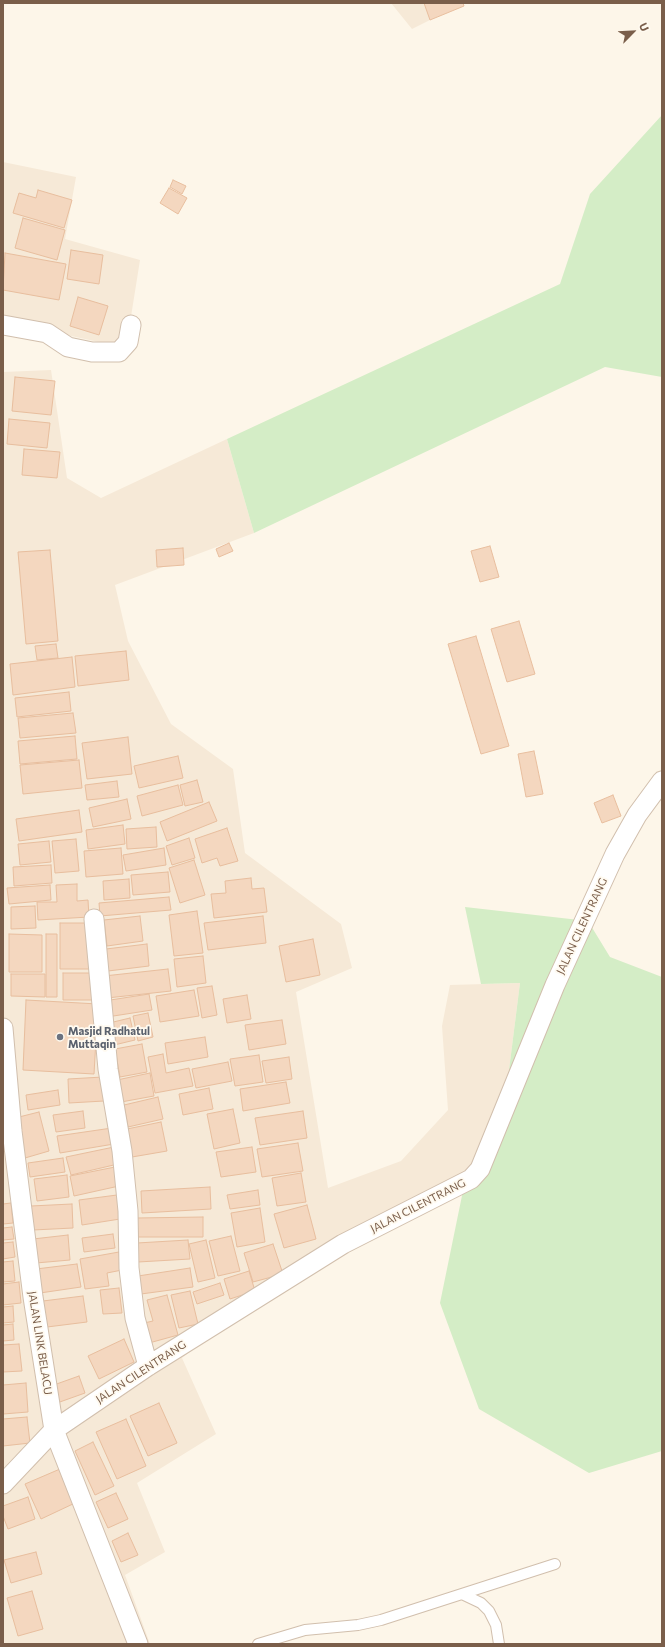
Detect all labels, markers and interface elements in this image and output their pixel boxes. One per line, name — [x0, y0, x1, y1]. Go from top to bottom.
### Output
north arrow — [613, 12, 653, 52]
text: U — [637, 21, 652, 33]
street label: JALAN CILENTRANG — [554, 876, 610, 976]
place label: Masjid Radhatul Muttaqin — [68, 1024, 150, 1050]
marker: Masjid Radhatul Muttaqin — [55, 1032, 65, 1042]
street label: JALAN CILENTRANG — [368, 1176, 468, 1236]
street label: JALAN LINK BELACU — [25, 1290, 55, 1396]
street label: JALAN CILENTRANG — [93, 1338, 189, 1406]

